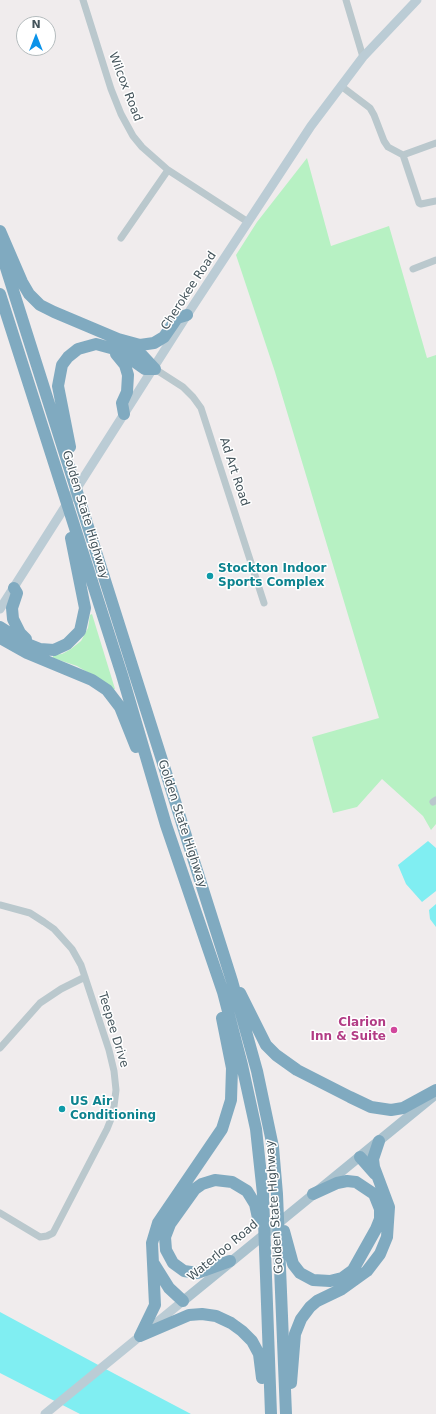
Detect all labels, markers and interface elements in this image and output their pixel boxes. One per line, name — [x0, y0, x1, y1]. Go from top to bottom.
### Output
north arrow — [16, 16, 56, 56]
text: N — [31, 18, 41, 31]
street label: Wilcox Road — [105, 50, 145, 124]
street label: Cherokee Road — [158, 249, 220, 333]
street label: Ad Art Road — [216, 436, 252, 508]
street label: Golden State Highway — [59, 449, 111, 581]
place label: Stockton Indoor Sports Complex — [218, 562, 326, 590]
marker: Stockton Indoor Sports Complex — [205, 571, 215, 581]
street label: Golden State Highway — [154, 758, 210, 890]
street label: Teepee Drive — [95, 990, 131, 1070]
place label: Clarion Inn & Suite — [310, 1016, 386, 1044]
marker: Clarion Inn & Suite — [389, 1025, 399, 1035]
place label: US Air Conditioning — [70, 1095, 156, 1123]
marker: US Air Conditioning — [57, 1104, 67, 1114]
street label: Golden State Highway — [263, 1140, 287, 1274]
street label: Waterloo Road — [185, 1217, 261, 1285]

